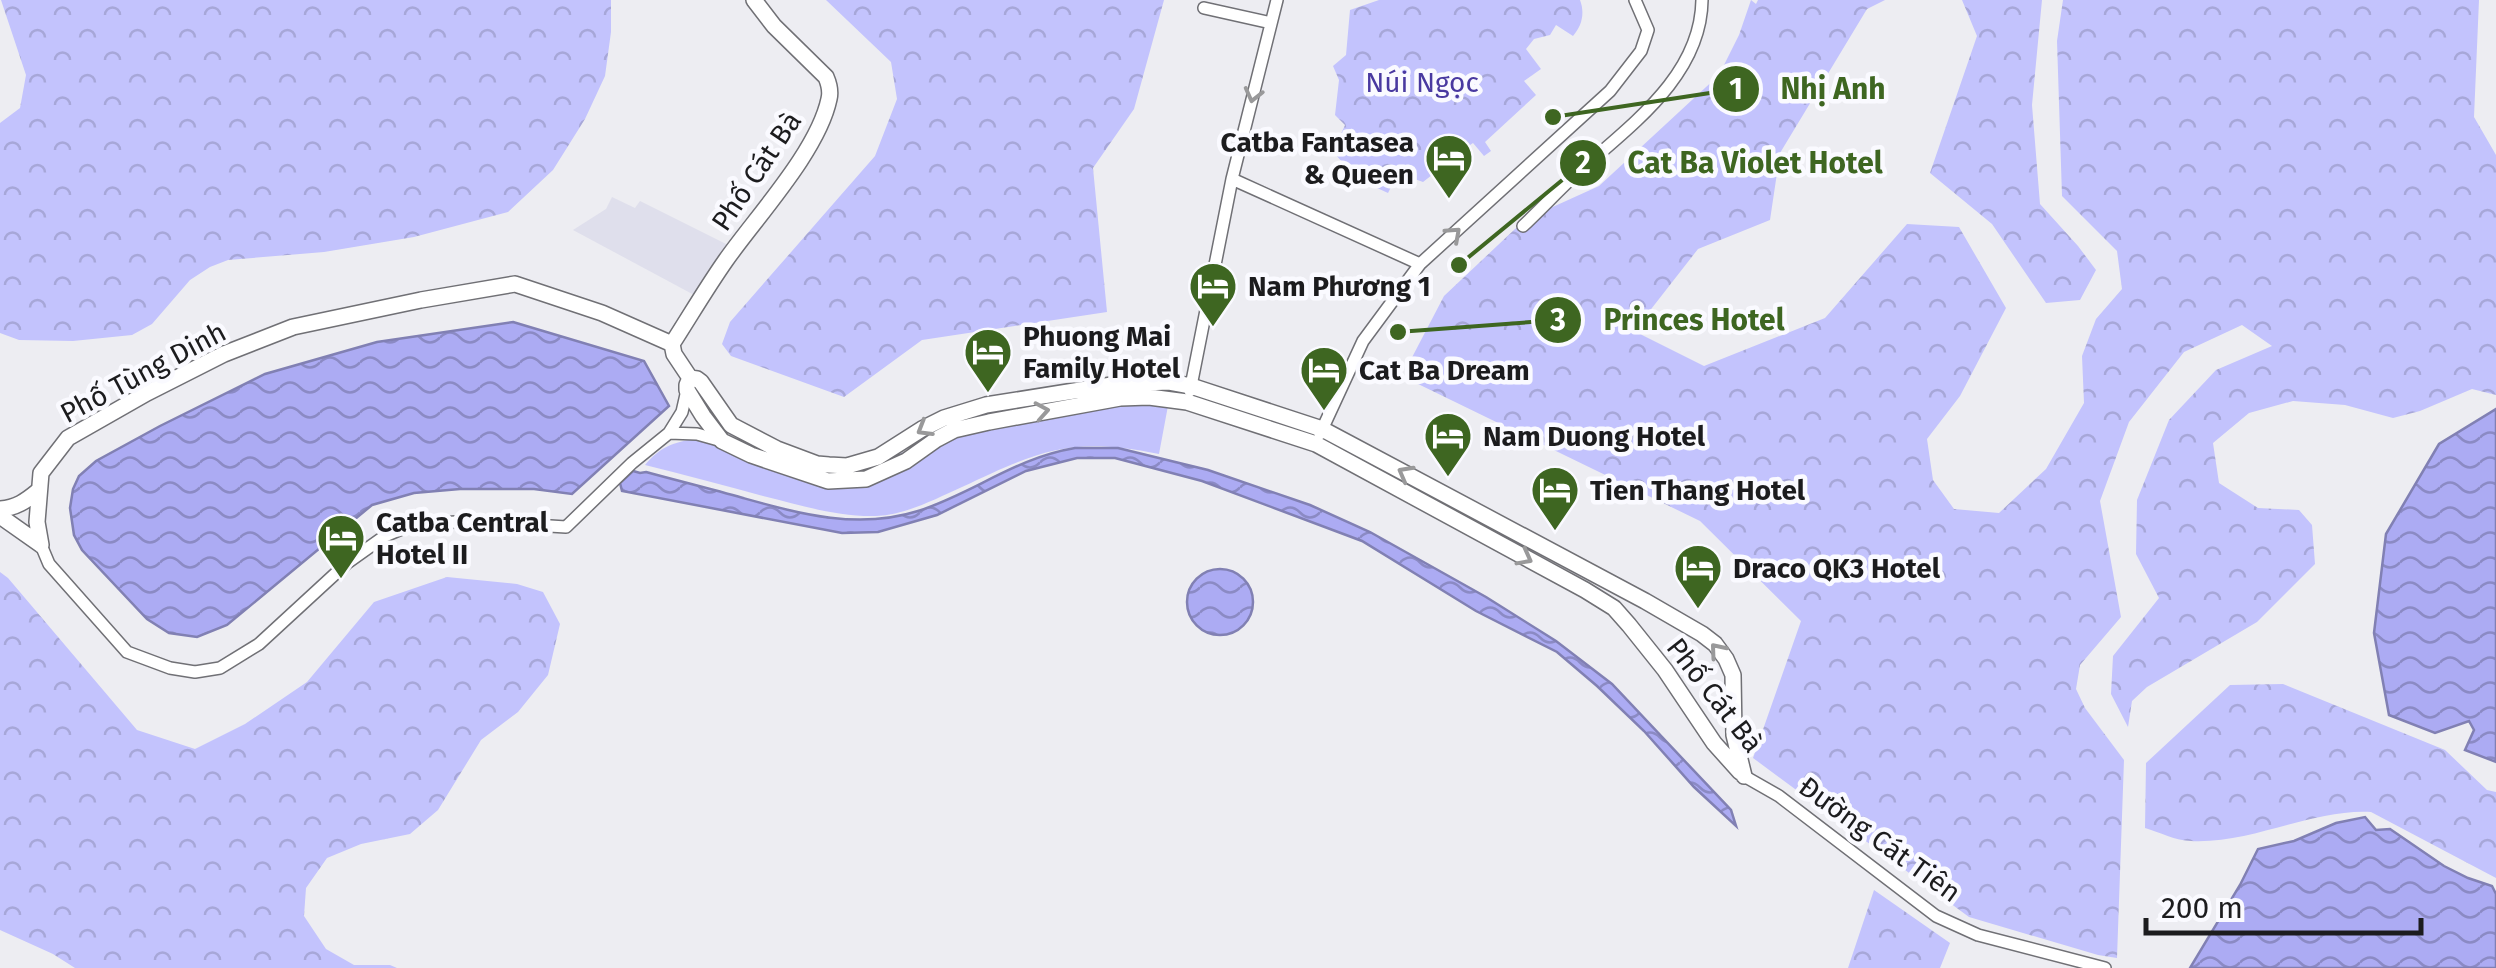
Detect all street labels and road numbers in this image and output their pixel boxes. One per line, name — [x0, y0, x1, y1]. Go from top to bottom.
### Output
street label: Phố Cát Bà — [705, 106, 808, 237]
street label: Phố Tùng Dinh — [55, 315, 232, 430]
street label: Phố Cát Bà — [1660, 631, 1770, 759]
street label: Đường Cát Tiên — [1792, 770, 1967, 909]

